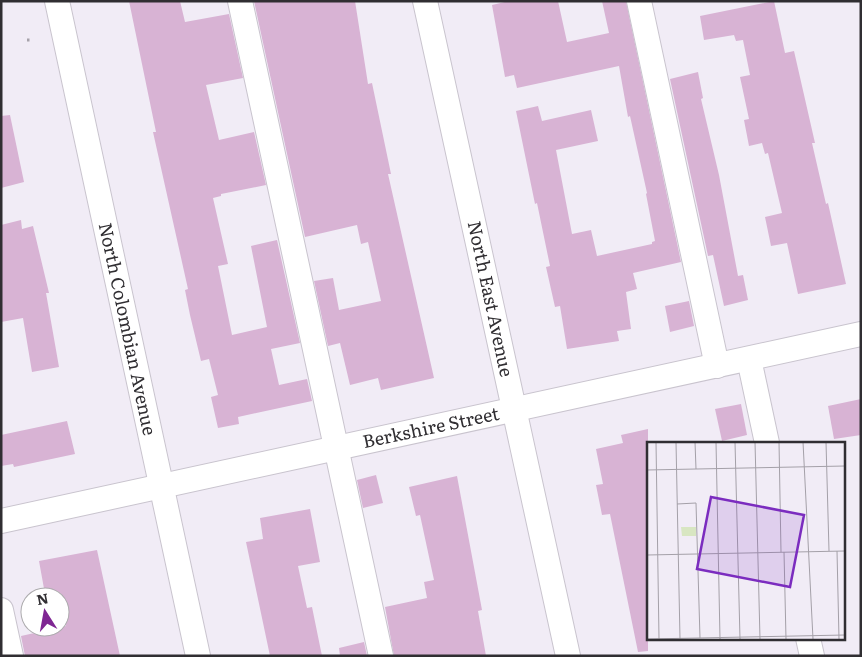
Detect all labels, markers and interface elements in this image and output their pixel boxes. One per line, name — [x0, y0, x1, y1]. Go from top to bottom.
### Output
street label: North East Avenue — [462, 218, 521, 379]
street label: North Colombian Avenue — [93, 220, 164, 438]
street label: Berkshire Street — [360, 399, 502, 454]
inset map — [647, 442, 844, 640]
north arrow — [20, 587, 70, 637]
text: N — [35, 587, 50, 609]

